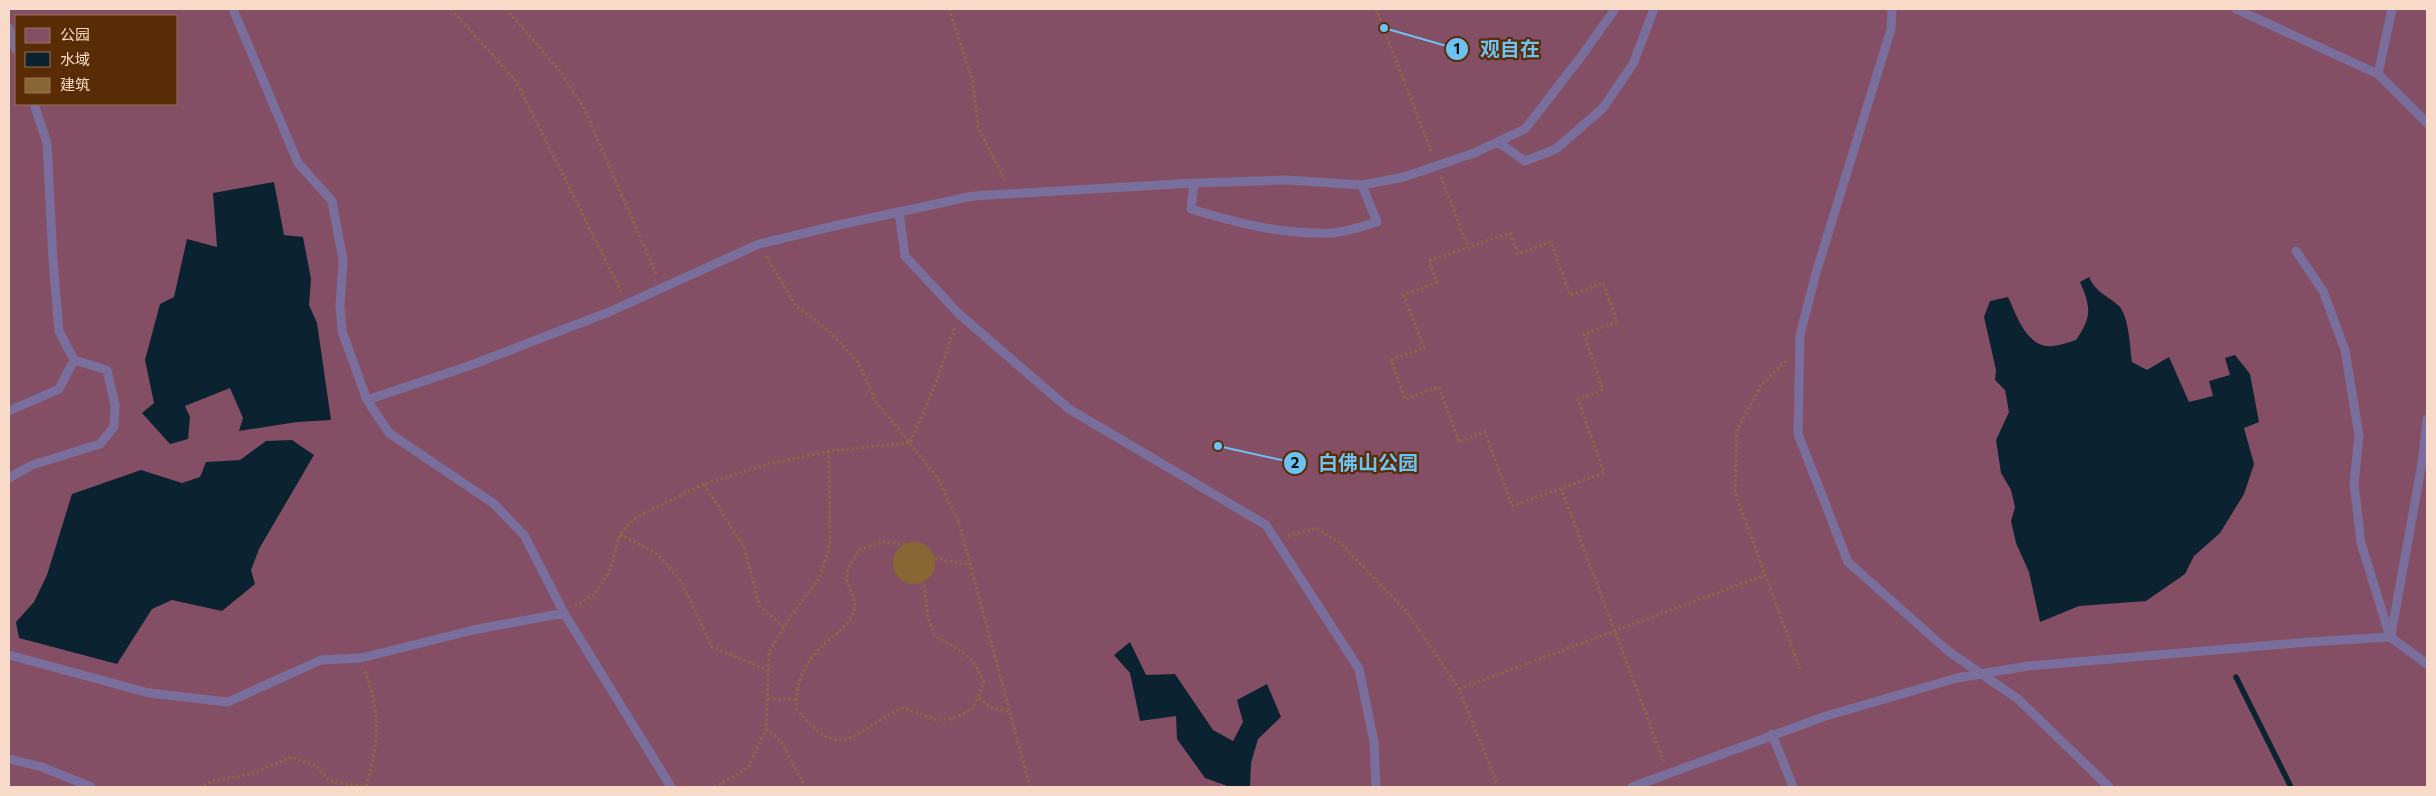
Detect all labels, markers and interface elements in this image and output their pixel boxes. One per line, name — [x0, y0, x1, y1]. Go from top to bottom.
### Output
legend — [15, 15, 178, 105]
text: 公园 — [60, 25, 90, 43]
callout: 观自在 — [1445, 31, 1550, 66]
text: 观自在 — [1480, 36, 1540, 60]
text: 1 — [1454, 39, 1460, 57]
text: 水域 — [60, 50, 90, 68]
text: 建筑 — [60, 75, 90, 93]
callout: 白佛山公园 — [1283, 445, 1428, 480]
text: 白佛山公园 — [1318, 450, 1418, 474]
text: 2 — [1291, 453, 1299, 471]

